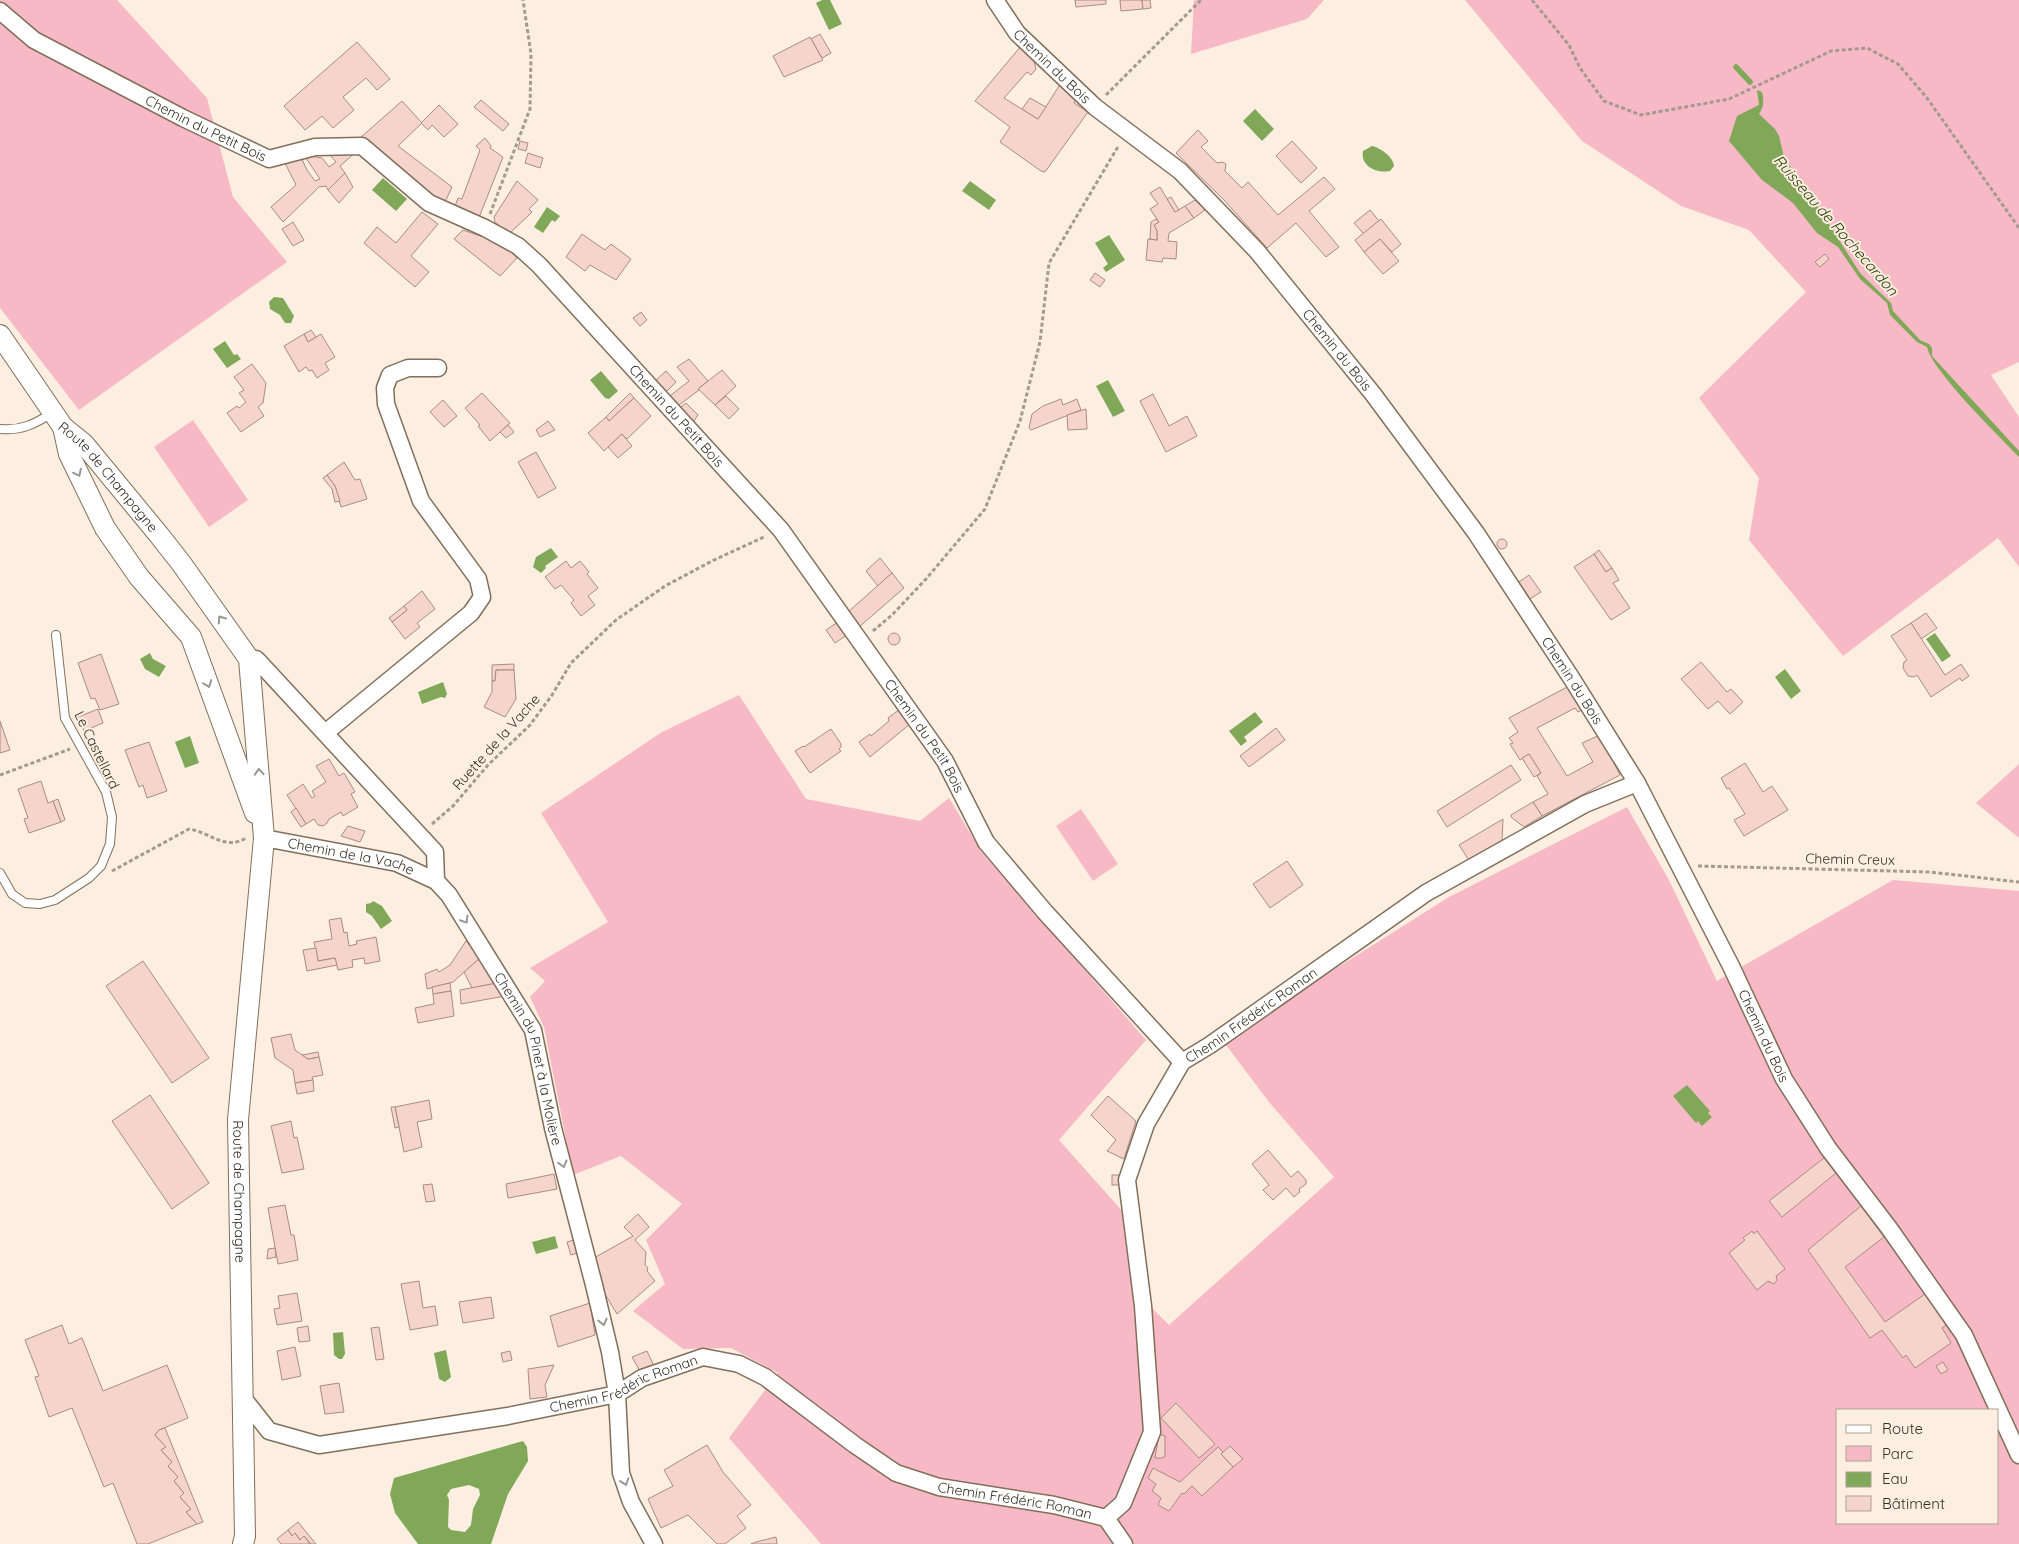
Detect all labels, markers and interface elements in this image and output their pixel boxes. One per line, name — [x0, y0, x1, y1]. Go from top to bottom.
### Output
street label: Chemin du Bois — [1009, 25, 1095, 107]
street label: Chemin du Petit Bois — [142, 91, 270, 166]
water label: Ruisseau de Rochecardon — [1770, 151, 1903, 300]
street label: Chemin du Bois — [1299, 305, 1376, 395]
street label: Chemin du Petit Bois — [625, 361, 728, 471]
street label: Route de Champagne — [54, 418, 162, 536]
one-way arrow — [72, 468, 82, 477]
one-way arrow — [218, 615, 227, 625]
street label: Chemin du Bois — [1538, 633, 1607, 728]
street label: Chemin du Petit Bois — [881, 675, 969, 796]
one-way arrow — [202, 679, 212, 687]
street label: Ruette de la Vache — [448, 690, 544, 794]
street label: Le Castellard — [70, 708, 124, 792]
one-way arrow — [253, 768, 264, 776]
street label: Chemin de la Vache — [286, 834, 417, 879]
street label: Chemin Creux — [1805, 849, 1895, 869]
one-way arrow — [458, 914, 468, 923]
street label: Chemin Frédéric Roman — [1182, 963, 1321, 1067]
street label: Chemin du Pinet à la Molière — [490, 969, 566, 1148]
street label: Chemin du Bois — [1734, 987, 1793, 1085]
street label: Route de Champagne — [229, 1120, 249, 1263]
one-way arrow — [557, 1160, 568, 1169]
one-way arrow — [597, 1317, 608, 1326]
street label: Chemin Frédéric Roman — [548, 1351, 700, 1416]
legend — [1836, 1409, 1999, 1524]
text: Route — [1882, 1419, 1923, 1438]
text: Parc — [1882, 1444, 1913, 1463]
text: Eau — [1882, 1469, 1908, 1488]
one-way arrow — [619, 1478, 629, 1486]
street label: Chemin Frédéric Roman — [936, 1478, 1094, 1523]
text: Bâtiment — [1882, 1494, 1945, 1513]

